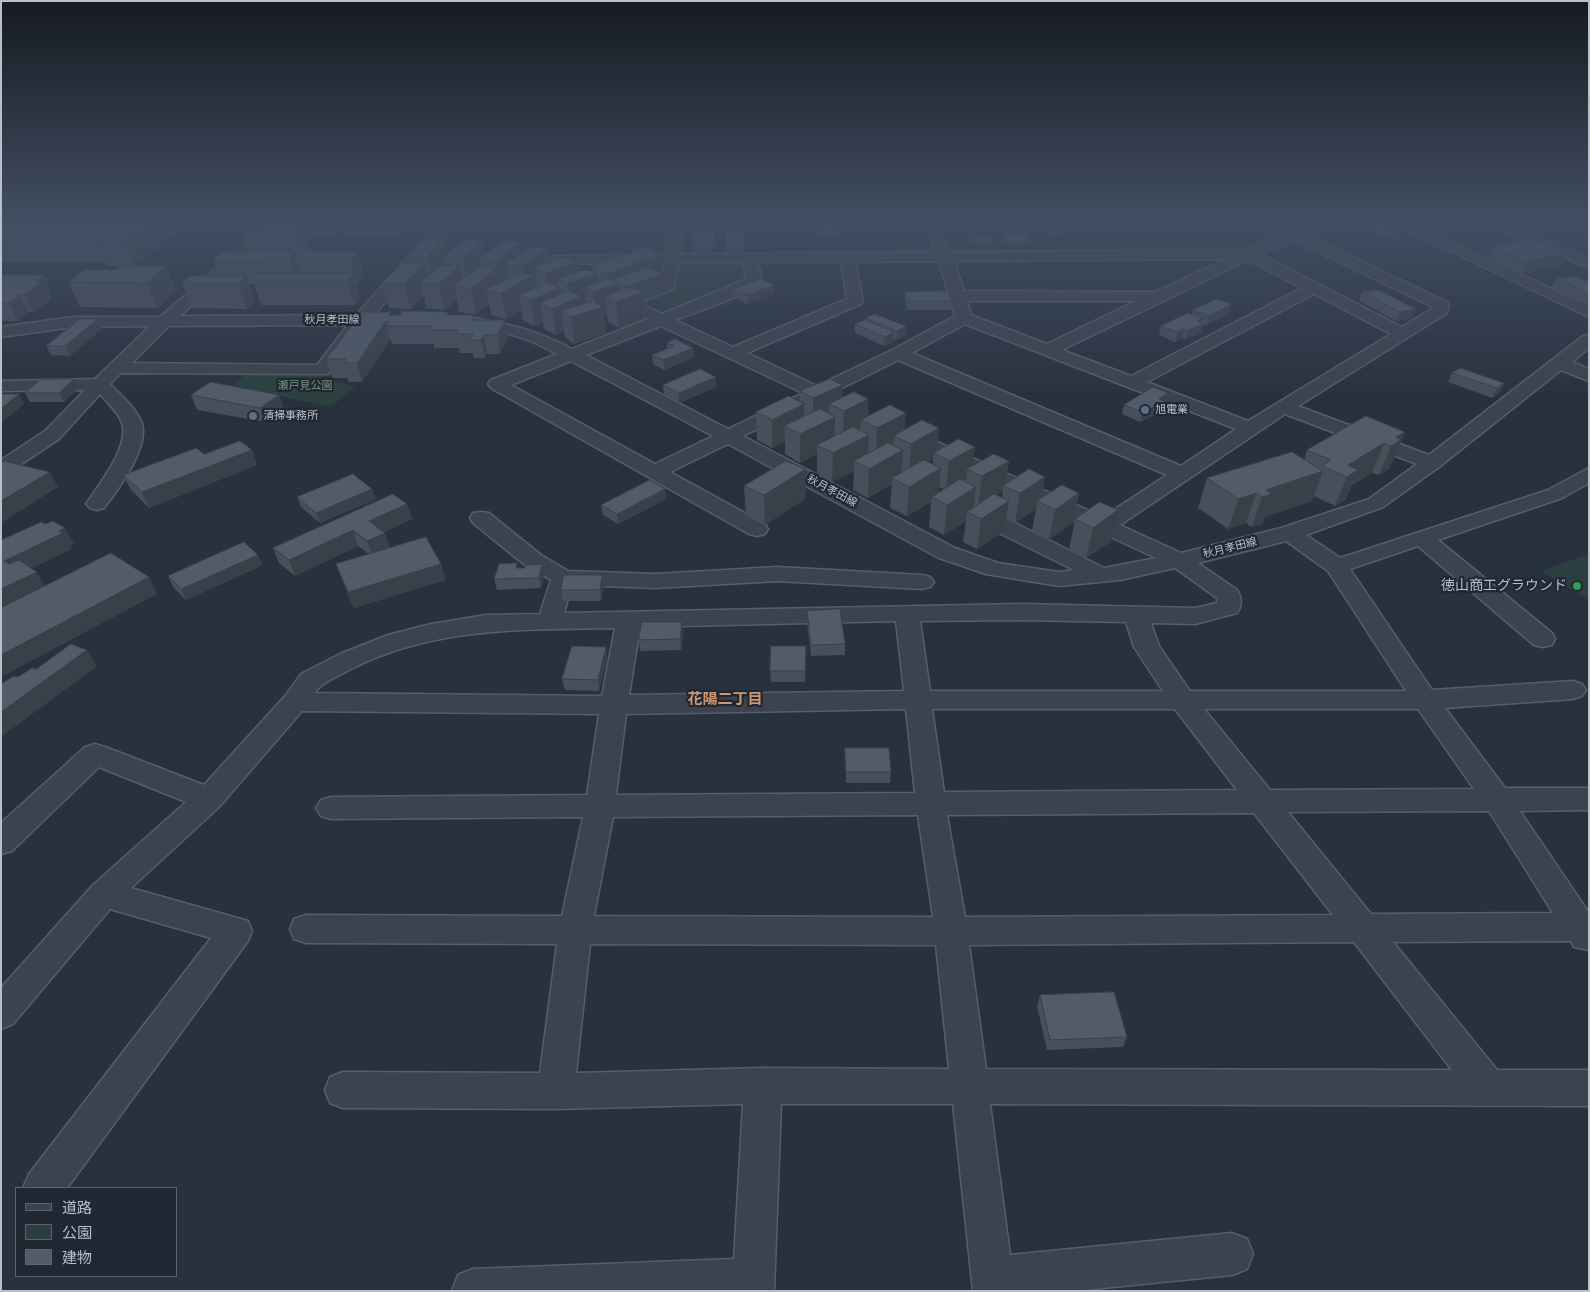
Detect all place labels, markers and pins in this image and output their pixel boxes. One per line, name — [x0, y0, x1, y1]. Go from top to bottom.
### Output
place label: 旭電業 — [1155, 403, 1188, 417]
marker: 旭電業 — [1139, 404, 1151, 416]
place label: 清掃事務所 — [263, 409, 318, 423]
marker: 清掃事務所 — [247, 410, 259, 422]
place label: 徳山商工グラウンド — [1441, 578, 1567, 594]
marker: 徳山商工グラウンド — [1571, 580, 1583, 592]

